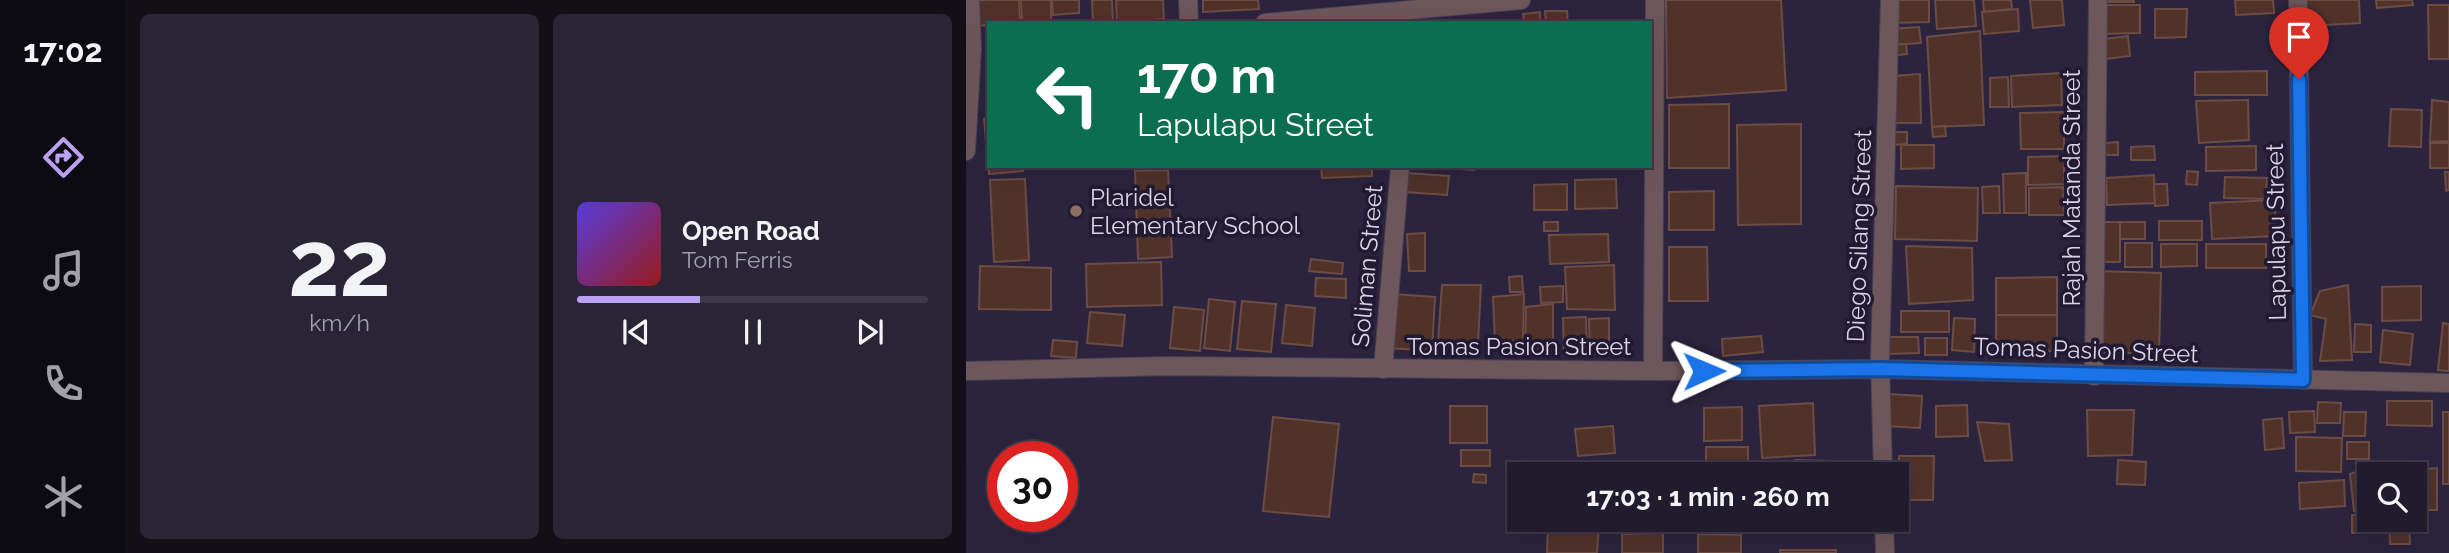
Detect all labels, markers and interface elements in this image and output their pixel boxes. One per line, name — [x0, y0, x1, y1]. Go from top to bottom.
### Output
pin — [2269, 7, 2329, 79]
icon: arrive — [2280, 18, 2318, 56]
text: 17:02 — [23, 32, 103, 69]
text: 170 m — [1137, 47, 1276, 104]
icon: left — [1022, 49, 1113, 140]
street label: Rajah Matanda Street — [2057, 70, 2086, 306]
text: Lapulapu Street — [1137, 106, 1374, 143]
street label: Diego Silang Street — [1841, 129, 1877, 343]
icon: directions — [39, 133, 88, 182]
street label: Lapulapu Street — [2260, 143, 2292, 321]
place label: Plaridel Elementary School — [1090, 183, 1301, 240]
street label: Soliman Street — [1345, 184, 1389, 348]
marker: Plaridel Elementary School — [1068, 203, 1084, 219]
text: 22 — [288, 210, 391, 317]
text: Open Road — [682, 216, 820, 246]
icon: music — [39, 246, 88, 295]
text: Tom Ferris — [682, 246, 793, 273]
text: km/h — [309, 309, 370, 336]
icon: previous — [617, 313, 655, 351]
icon: pause — [734, 313, 772, 351]
icon: next — [851, 313, 889, 351]
street label: Tomas Pasion Street — [1407, 332, 1631, 361]
street label: Tomas Pasion Street — [1973, 332, 2199, 368]
position arrow — [1667, 334, 1741, 408]
icon: phone — [39, 359, 88, 408]
speed limit sign: 30 — [987, 441, 1078, 532]
map controls — [2357, 462, 2427, 532]
button: search — [2357, 462, 2427, 532]
icon: climate — [39, 472, 88, 521]
text: 17:03 · 1 min · 260 m — [1586, 482, 1830, 512]

